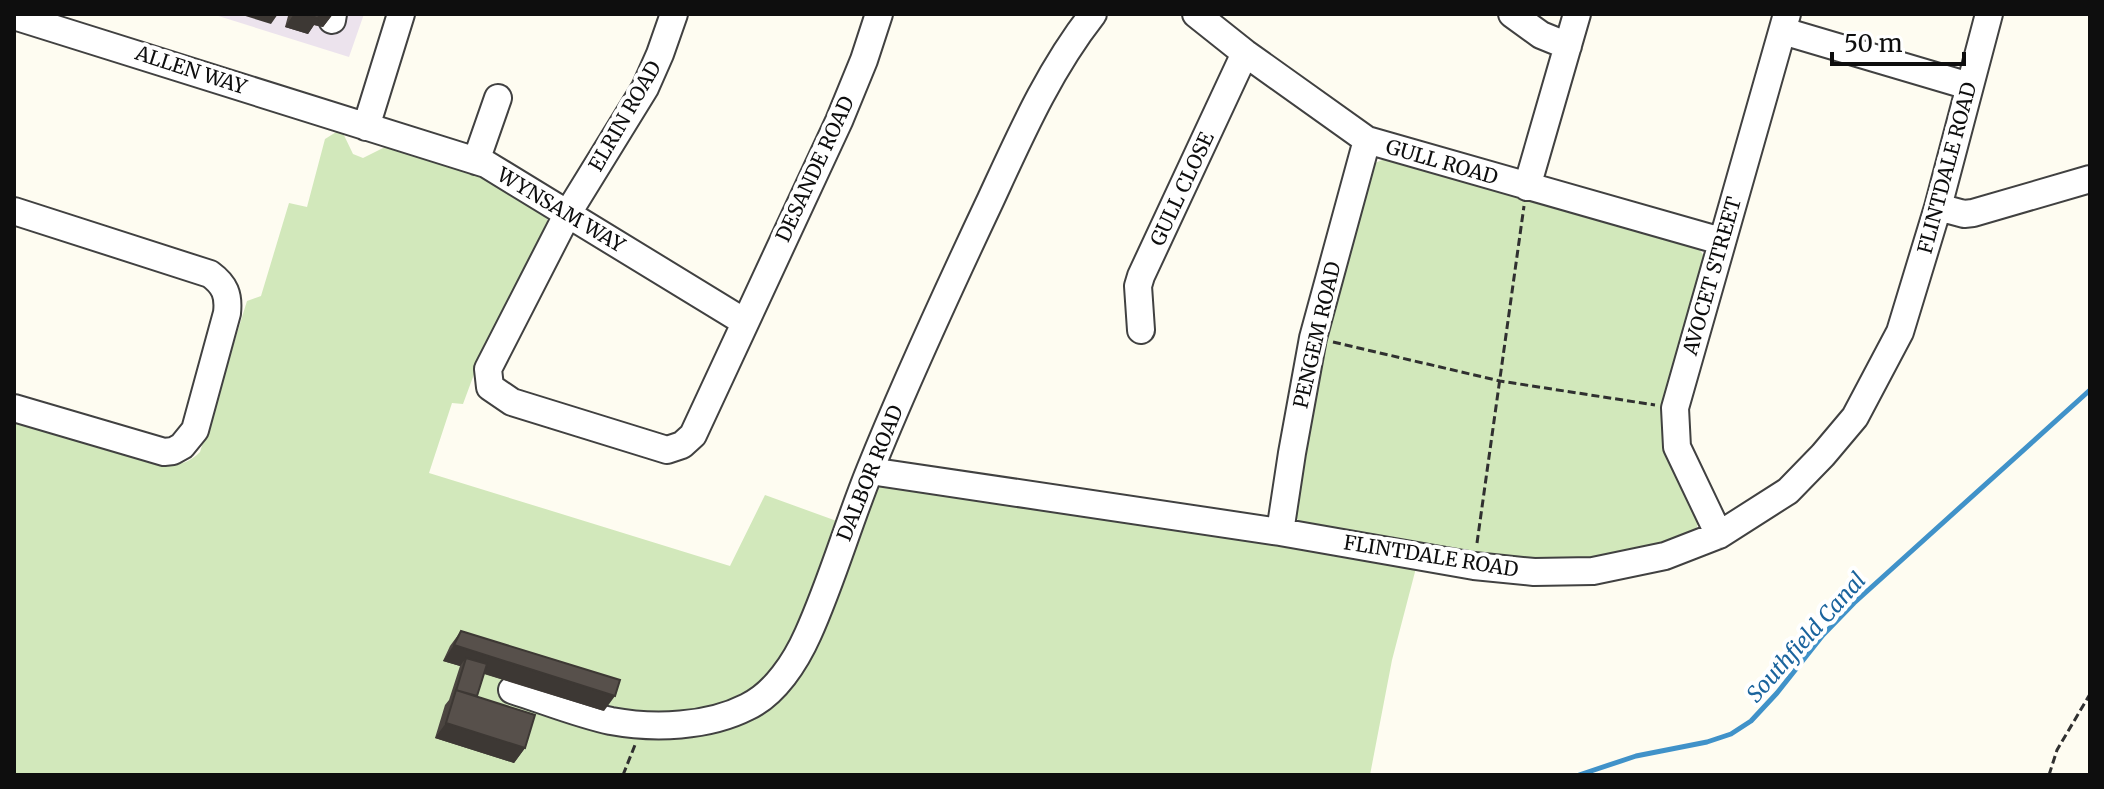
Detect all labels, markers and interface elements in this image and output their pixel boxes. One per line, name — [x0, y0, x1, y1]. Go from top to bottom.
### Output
scale bar — [1832, 16, 1964, 66]
text: 50 m — [1844, 28, 1903, 59]
street label: ALLEN WAY — [131, 39, 251, 100]
street label: ELRIN ROAD — [583, 56, 666, 175]
street label: FLINTDALE ROAD — [1912, 79, 1981, 256]
street label: DESANDE ROAD — [770, 92, 859, 246]
street label: GULL CLOSE — [1144, 128, 1219, 250]
street label: GULL ROAD — [1383, 134, 1501, 189]
street label: WYNSAM WAY — [492, 161, 631, 258]
street label: AVOCET STREET — [1677, 194, 1746, 359]
street label: PENGEM ROAD — [1288, 259, 1346, 411]
street label: DALBOR ROAD — [831, 401, 908, 544]
street label: FLINTDALE ROAD — [1342, 529, 1520, 582]
water label: Southfield Canal — [1740, 566, 1872, 708]

